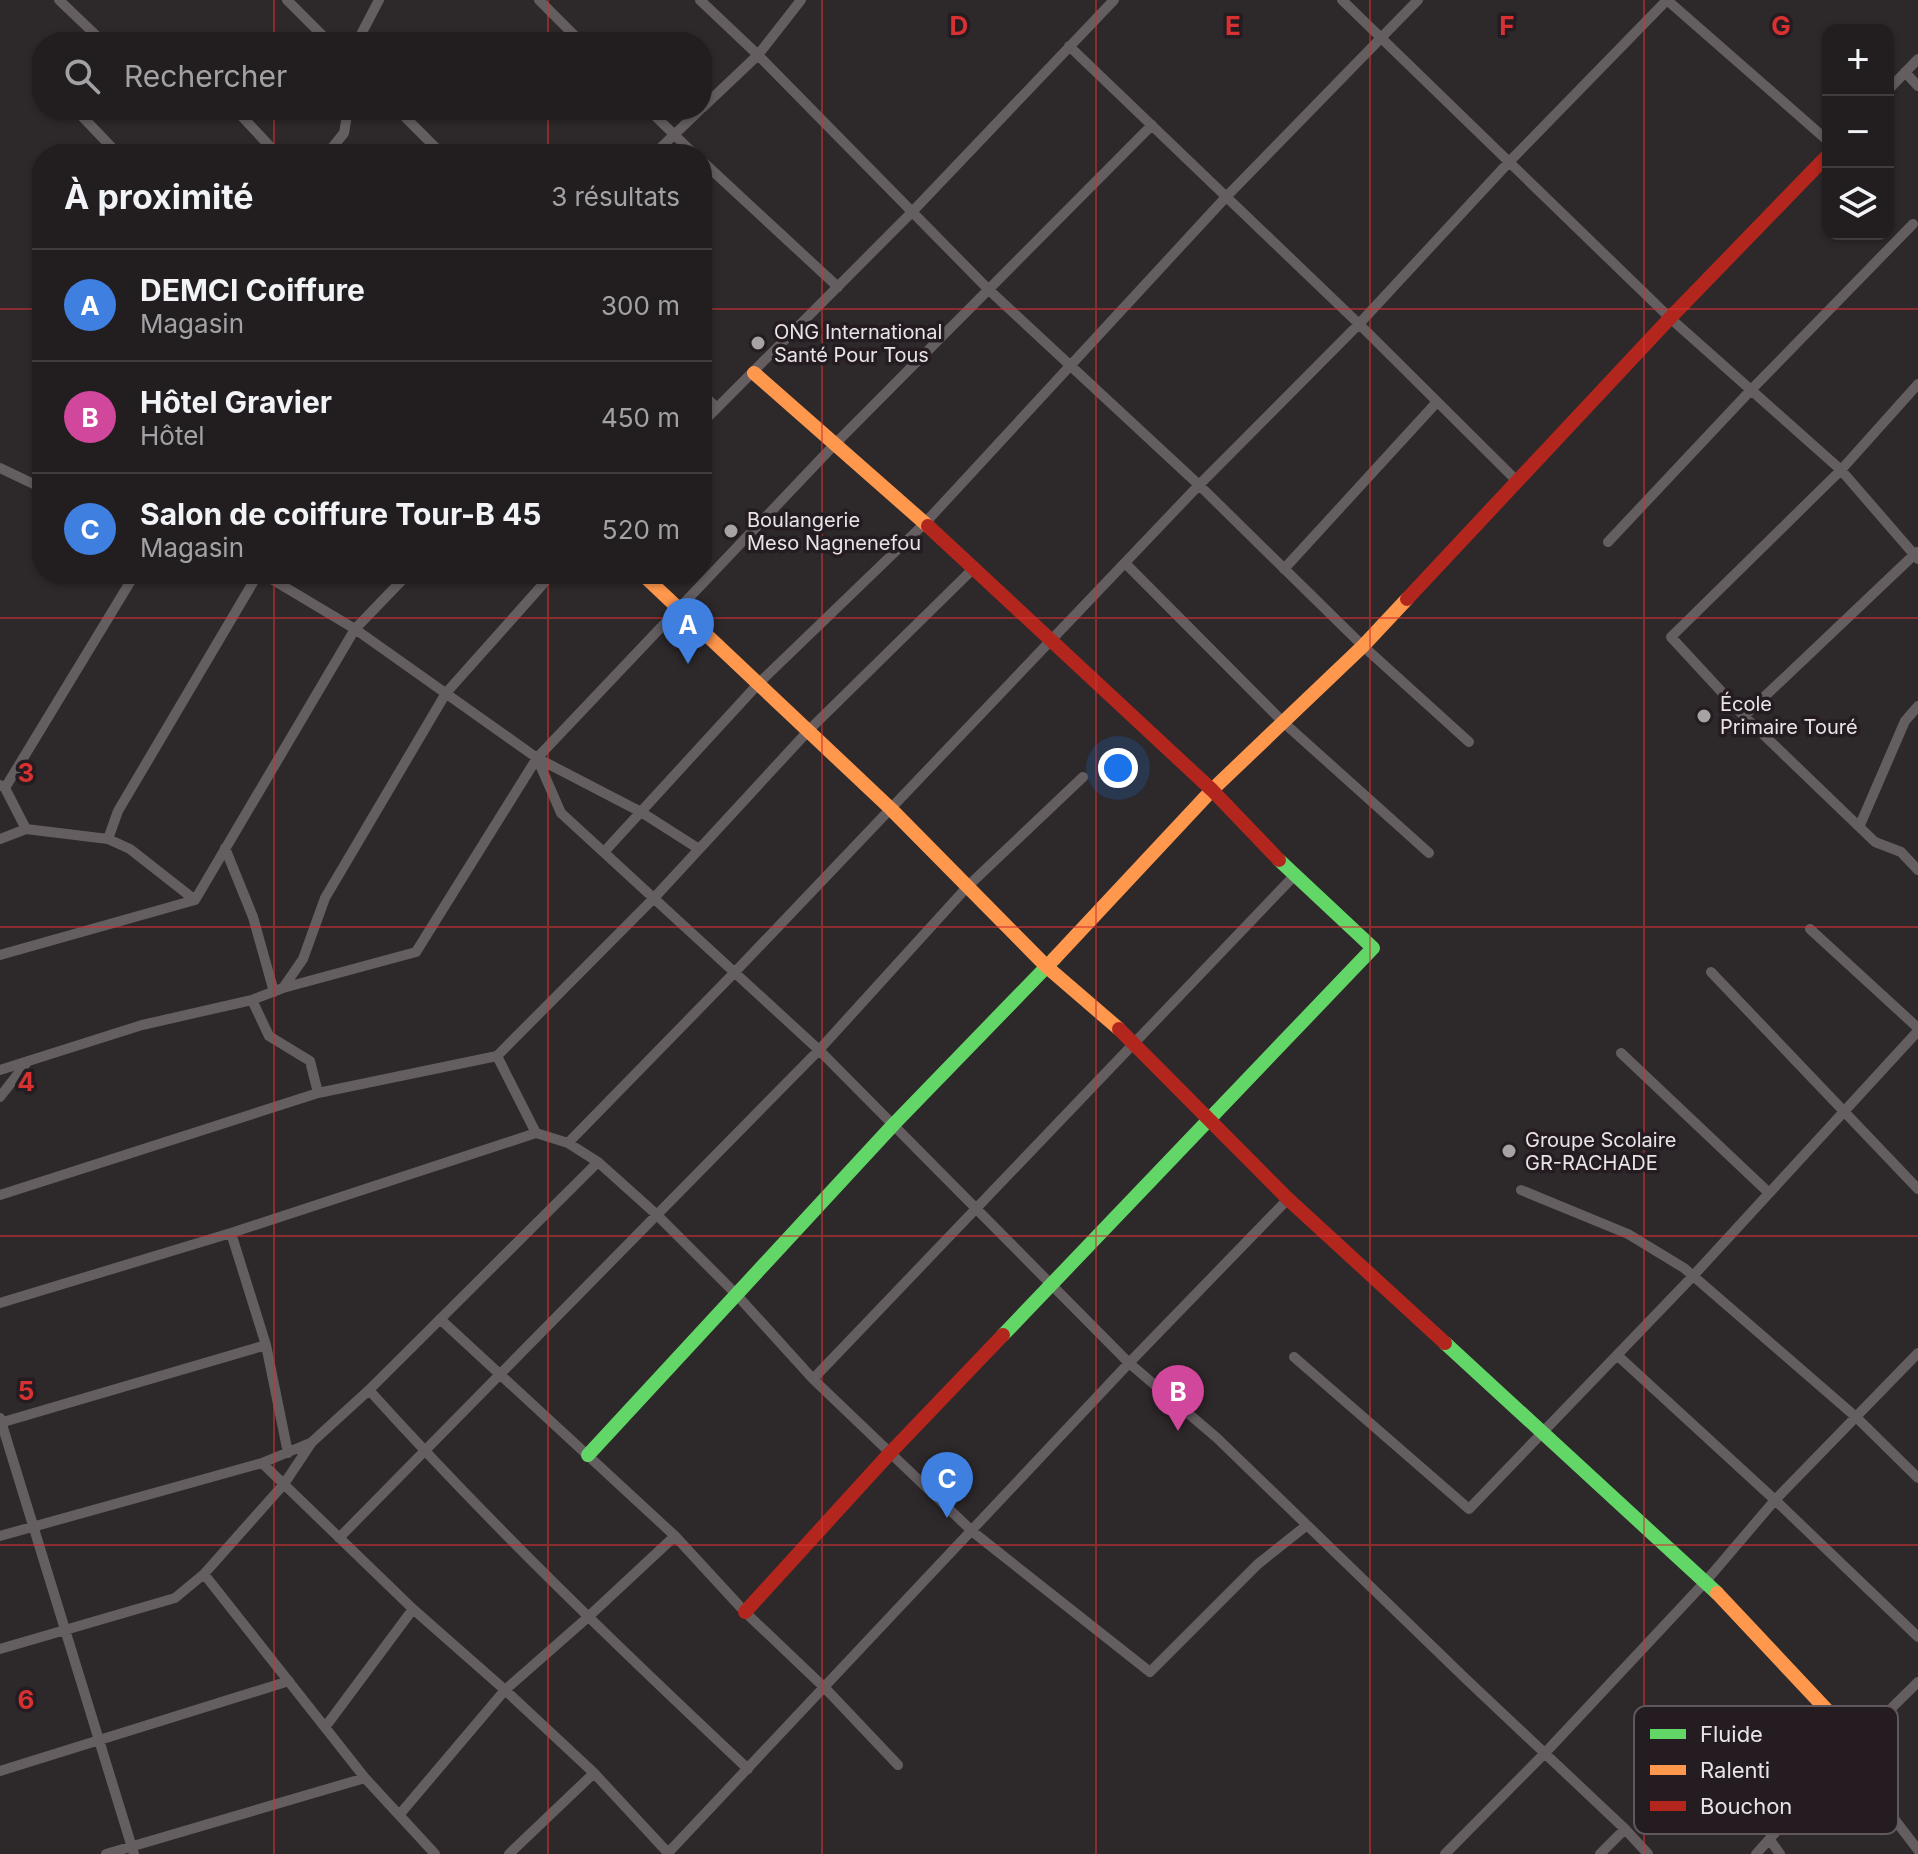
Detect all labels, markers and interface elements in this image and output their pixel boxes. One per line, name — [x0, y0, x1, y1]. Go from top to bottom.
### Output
text: D — [950, 10, 968, 41]
text: E — [1225, 10, 1241, 41]
text: F — [1499, 10, 1515, 41]
text: G — [1771, 10, 1791, 41]
map controls — [1822, 24, 1894, 240]
button: + — [1822, 24, 1894, 96]
search box — [32, 32, 712, 120]
icon: search — [60, 54, 104, 98]
text: Rechercher — [124, 58, 287, 94]
button: − — [1822, 96, 1894, 168]
button: layers — [1822, 168, 1894, 240]
text: À proximité — [64, 176, 254, 217]
text: 3 résultats — [551, 181, 680, 212]
text: DEMCI Coiffure — [140, 272, 365, 308]
text: A — [80, 290, 100, 321]
text: 300 m — [601, 290, 680, 321]
text: Magasin — [140, 308, 244, 339]
place label: ONG International Santé Pour Tous — [774, 320, 942, 367]
marker: ONG International Santé Pour Tous — [749, 334, 767, 352]
text: Hôtel Gravier — [140, 384, 332, 420]
text: B — [81, 402, 99, 433]
text: 450 m — [601, 402, 680, 433]
text: Hôtel — [140, 420, 205, 451]
text: Salon de coiffure Tour-B 45 — [140, 496, 542, 532]
place label: Boulangerie Meso Nagnenefou — [747, 508, 921, 555]
text: C — [80, 514, 100, 545]
text: 520 m — [602, 514, 680, 545]
marker: Boulangerie Meso Nagnenefou — [722, 522, 740, 540]
text: Magasin — [140, 532, 244, 563]
pin: A — [662, 598, 714, 664]
place label: École Primaire Touré — [1720, 691, 1858, 739]
marker: École Primaire Touré — [1695, 707, 1713, 725]
your location — [1098, 748, 1138, 788]
text: 3 — [18, 757, 34, 788]
text: 4 — [17, 1066, 35, 1097]
place label: Groupe Scolaire GR-RACHADE — [1525, 1128, 1677, 1175]
marker: Groupe Scolaire GR-RACHADE — [1500, 1142, 1518, 1160]
pin: B — [1152, 1365, 1204, 1431]
text: 5 — [18, 1375, 34, 1406]
pin: C — [921, 1452, 973, 1518]
text: 6 — [18, 1684, 34, 1715]
legend — [1634, 1706, 1898, 1834]
text: Fluide — [1700, 1721, 1763, 1747]
text: Ralenti — [1700, 1757, 1770, 1783]
text: Bouchon — [1700, 1793, 1792, 1819]

